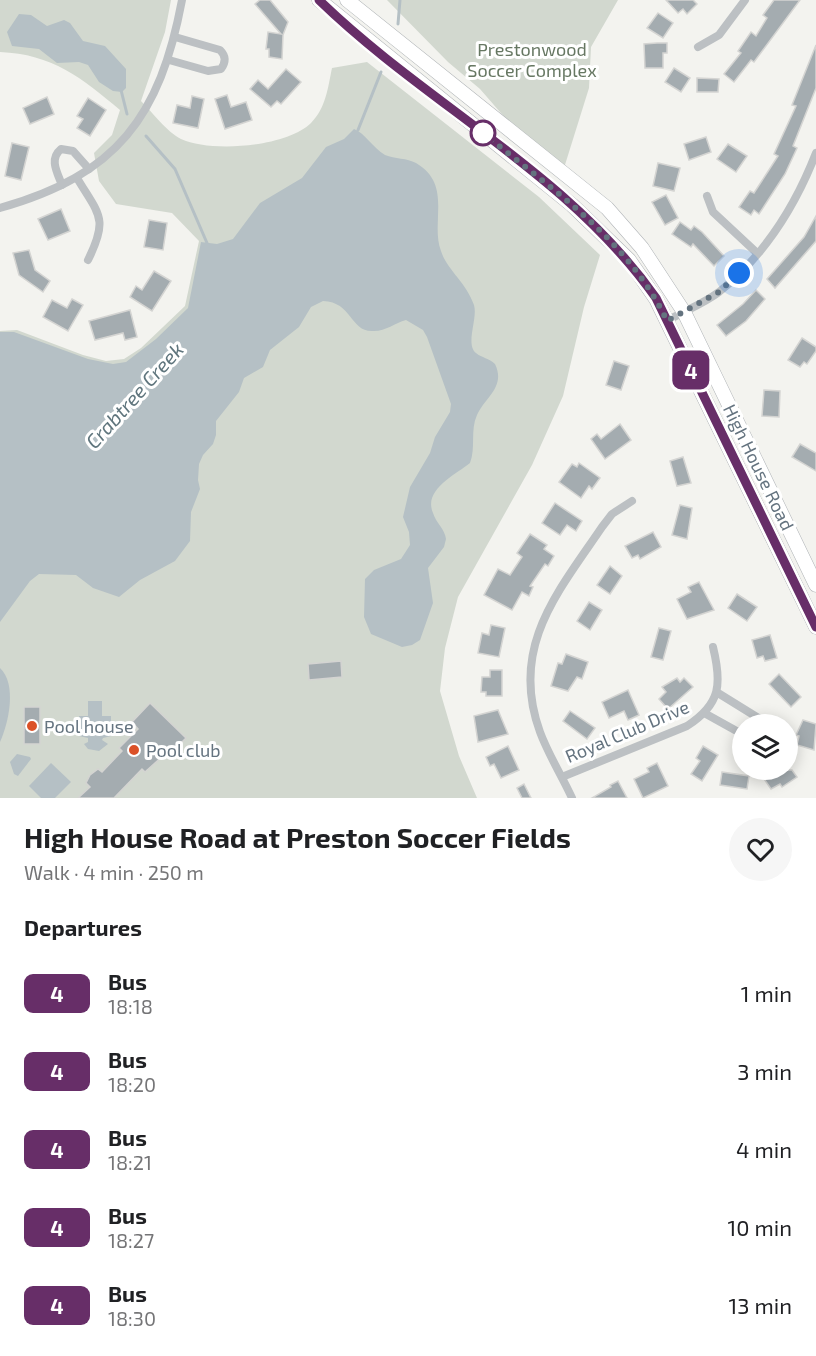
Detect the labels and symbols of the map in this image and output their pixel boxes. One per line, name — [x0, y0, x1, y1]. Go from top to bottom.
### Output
park label: Prestonwood Soccer Complex — [467, 38, 597, 81]
unlabelled marker — [470, 120, 496, 146]
your location — [724, 258, 754, 288]
water label: Crabtree Creek — [80, 337, 188, 453]
line badge: 4 — [672, 350, 710, 389]
street label: High House Road — [719, 400, 799, 534]
street label: Royal Club Drive — [562, 695, 692, 767]
place label: Pool house — [44, 715, 134, 737]
marker: Pool house — [25, 719, 39, 733]
place label: Pool club — [146, 739, 221, 761]
marker: Pool club — [127, 743, 141, 757]

